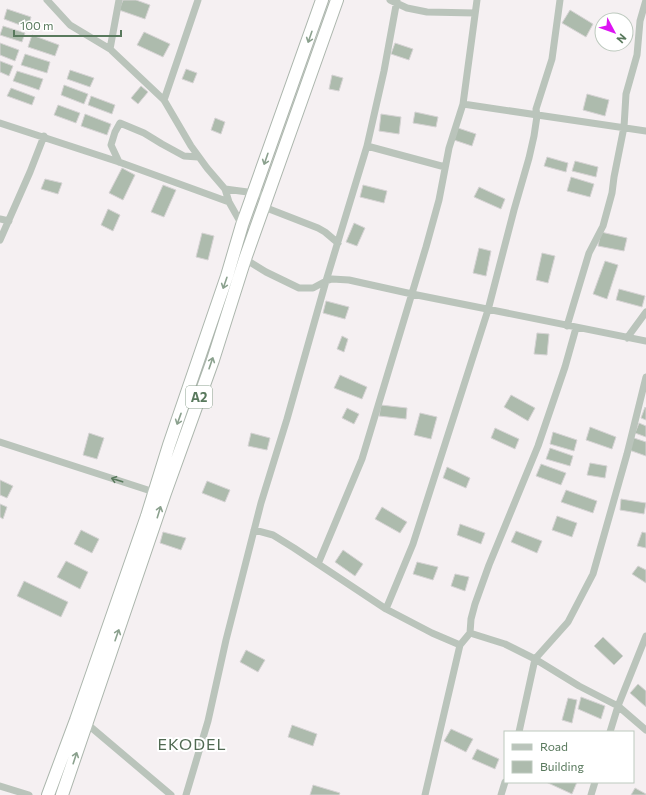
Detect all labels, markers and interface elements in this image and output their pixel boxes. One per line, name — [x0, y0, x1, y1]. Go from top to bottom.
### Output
scale bar — [14, 12, 121, 38]
north arrow — [594, 12, 634, 52]
text: 100 m — [20, 18, 54, 32]
one-way arrow — [305, 30, 313, 42]
text: N — [614, 32, 630, 46]
one-way arrow — [262, 153, 270, 165]
one-way arrow — [220, 276, 228, 288]
one-way arrow — [208, 357, 216, 369]
road number: A2 — [186, 386, 212, 408]
one-way arrow — [174, 413, 182, 425]
one-way arrow — [111, 476, 124, 483]
one-way arrow — [156, 506, 163, 519]
one-way arrow — [113, 629, 121, 641]
legend — [504, 731, 634, 783]
district label: EKODEL — [157, 734, 227, 753]
text: Road — [540, 739, 568, 753]
one-way arrow — [71, 752, 79, 764]
text: Building — [540, 759, 584, 773]

